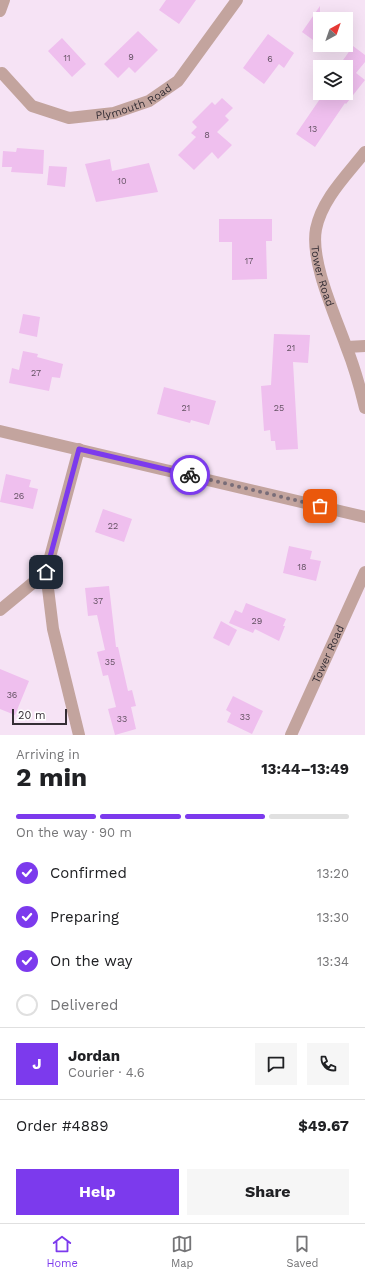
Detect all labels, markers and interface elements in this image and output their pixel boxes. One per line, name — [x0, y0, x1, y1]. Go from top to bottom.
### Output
north arrow — [313, 12, 353, 52]
map controls — [313, 12, 353, 100]
house number: 9 — [128, 52, 134, 62]
house number: 11 — [63, 53, 71, 63]
house number: 6 — [267, 54, 273, 64]
button: layers — [313, 60, 353, 100]
street label: Plymouth Road — [95, 81, 174, 122]
house number: 13 — [309, 124, 317, 134]
house number: 8 — [204, 130, 210, 140]
house number: 10 — [117, 176, 127, 186]
street label: Tower Road — [308, 245, 337, 308]
house number: 17 — [245, 256, 253, 266]
house number: 21 — [287, 343, 295, 353]
house number: 27 — [31, 368, 41, 378]
house number: 21 — [182, 403, 190, 413]
house number: 25 — [274, 403, 284, 413]
courier — [170, 455, 210, 495]
icon: bike — [179, 464, 201, 486]
pin — [303, 489, 337, 523]
house number: 26 — [14, 491, 24, 501]
icon: bag — [309, 495, 331, 517]
house number: 22 — [108, 521, 118, 531]
pin — [29, 555, 63, 589]
icon: home — [35, 561, 57, 583]
house number: 18 — [297, 562, 307, 572]
house number: 37 — [93, 596, 103, 606]
house number: 29 — [252, 616, 262, 626]
street label: Tower Road — [309, 623, 347, 685]
house number: 35 — [105, 657, 115, 667]
house number: 36 — [7, 690, 17, 700]
scale bar — [12, 707, 67, 726]
text: 20 m — [18, 709, 46, 722]
house number: 33 — [240, 712, 250, 722]
house number: 33 — [117, 714, 127, 724]
text: Arriving in — [16, 747, 80, 762]
text: 13:44–13:49 — [261, 760, 349, 778]
text: 2 min — [16, 762, 87, 792]
text: On the way · 90 m — [16, 825, 132, 840]
icon: check — [16, 862, 38, 884]
text: Confirmed — [50, 864, 127, 882]
text: 13:20 — [317, 866, 349, 881]
icon: check — [16, 906, 38, 928]
text: Preparing — [50, 908, 119, 926]
text: 13:30 — [317, 910, 349, 925]
icon: check — [16, 950, 38, 972]
text: On the way — [50, 952, 132, 970]
text: 13:34 — [317, 954, 349, 969]
text: Delivered — [50, 996, 118, 1014]
button: chat — [255, 1043, 297, 1085]
button: phone — [307, 1043, 349, 1085]
text: Jordan — [68, 1047, 120, 1065]
text: J — [32, 1055, 42, 1073]
text: Courier · 4.6 — [68, 1065, 145, 1080]
text: Order #4889 — [16, 1117, 108, 1135]
text: $49.67 — [298, 1117, 349, 1135]
button: Help — [16, 1169, 179, 1215]
button: Share — [187, 1169, 349, 1215]
tab: Home — [47, 1233, 78, 1270]
tab: Map — [171, 1233, 193, 1270]
tab: Saved — [286, 1233, 318, 1270]

